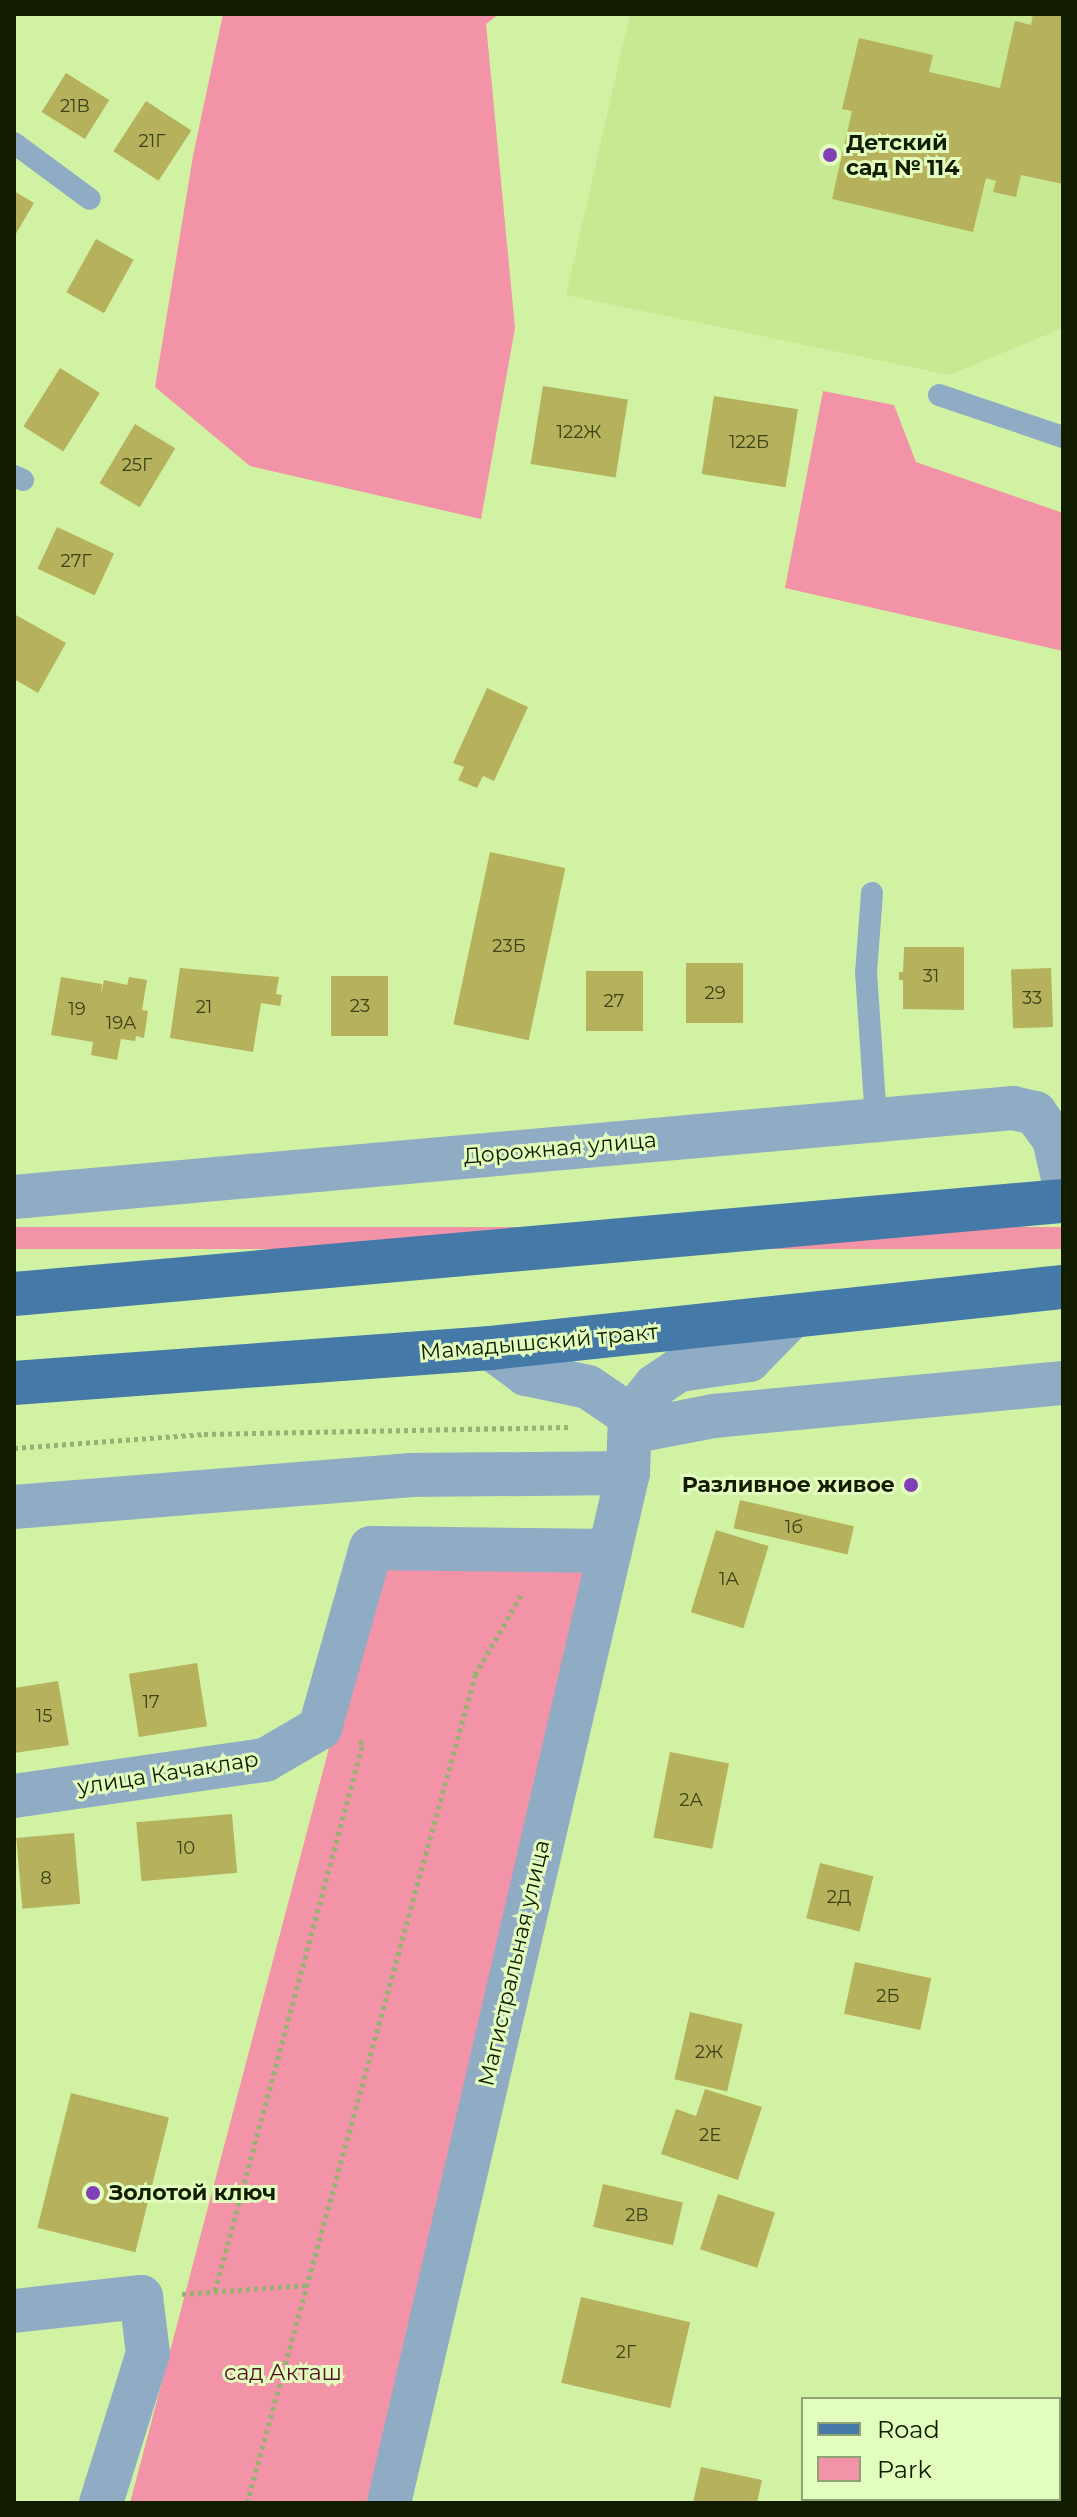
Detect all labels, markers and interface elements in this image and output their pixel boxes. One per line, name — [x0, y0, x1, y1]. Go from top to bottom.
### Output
house number: 21В — [60, 95, 90, 117]
place label: Детский сад № 114 — [846, 129, 959, 180]
house number: 21Г — [138, 130, 166, 152]
marker: Детский сад № 114 — [821, 146, 839, 164]
house number: 122Ж — [556, 421, 602, 443]
house number: 122Б — [729, 431, 769, 453]
house number: 25Г — [122, 454, 152, 476]
house number: 27Г — [60, 550, 92, 572]
house number: 23Б — [492, 935, 526, 957]
house number: 31 — [923, 965, 939, 987]
house number: 29 — [704, 982, 726, 1004]
house number: 33 — [1022, 987, 1042, 1009]
house number: 27 — [604, 990, 624, 1012]
house number: 23 — [350, 995, 370, 1017]
house number: 21 — [196, 996, 212, 1018]
house number: 19 — [68, 998, 86, 1020]
house number: 19А — [106, 1012, 136, 1034]
street label: Дорожная улица — [462, 1126, 658, 1170]
street label: Мамадышский тракт — [419, 1318, 659, 1366]
place label: Разливное живое — [682, 1472, 895, 1498]
marker: Разливное живое — [902, 1476, 920, 1494]
house number: 1б — [785, 1516, 803, 1538]
house number: 1А — [719, 1568, 739, 1590]
house number: 17 — [142, 1691, 160, 1713]
house number: 15 — [36, 1705, 52, 1727]
street label: улица Качаклар — [76, 1746, 260, 1800]
house number: 2А — [679, 1789, 703, 1811]
house number: 10 — [177, 1837, 195, 1859]
street label: Магистральная улица — [473, 1837, 555, 2089]
house number: 8 — [40, 1867, 52, 1889]
house number: 2Д — [827, 1886, 851, 1908]
house number: 2Б — [876, 1985, 900, 2007]
house number: 2Ж — [695, 2041, 723, 2063]
house number: 2Е — [699, 2124, 721, 2146]
place label: Золотой ключ — [109, 2180, 276, 2206]
marker: Золотой ключ — [84, 2184, 102, 2202]
house number: 2В — [625, 2204, 649, 2226]
house number: 2Г — [616, 2341, 636, 2363]
park label: сад Акташ — [224, 2360, 342, 2386]
legend — [801, 2397, 1061, 2501]
text: Road — [877, 2415, 940, 2444]
text: Park — [877, 2455, 932, 2484]

